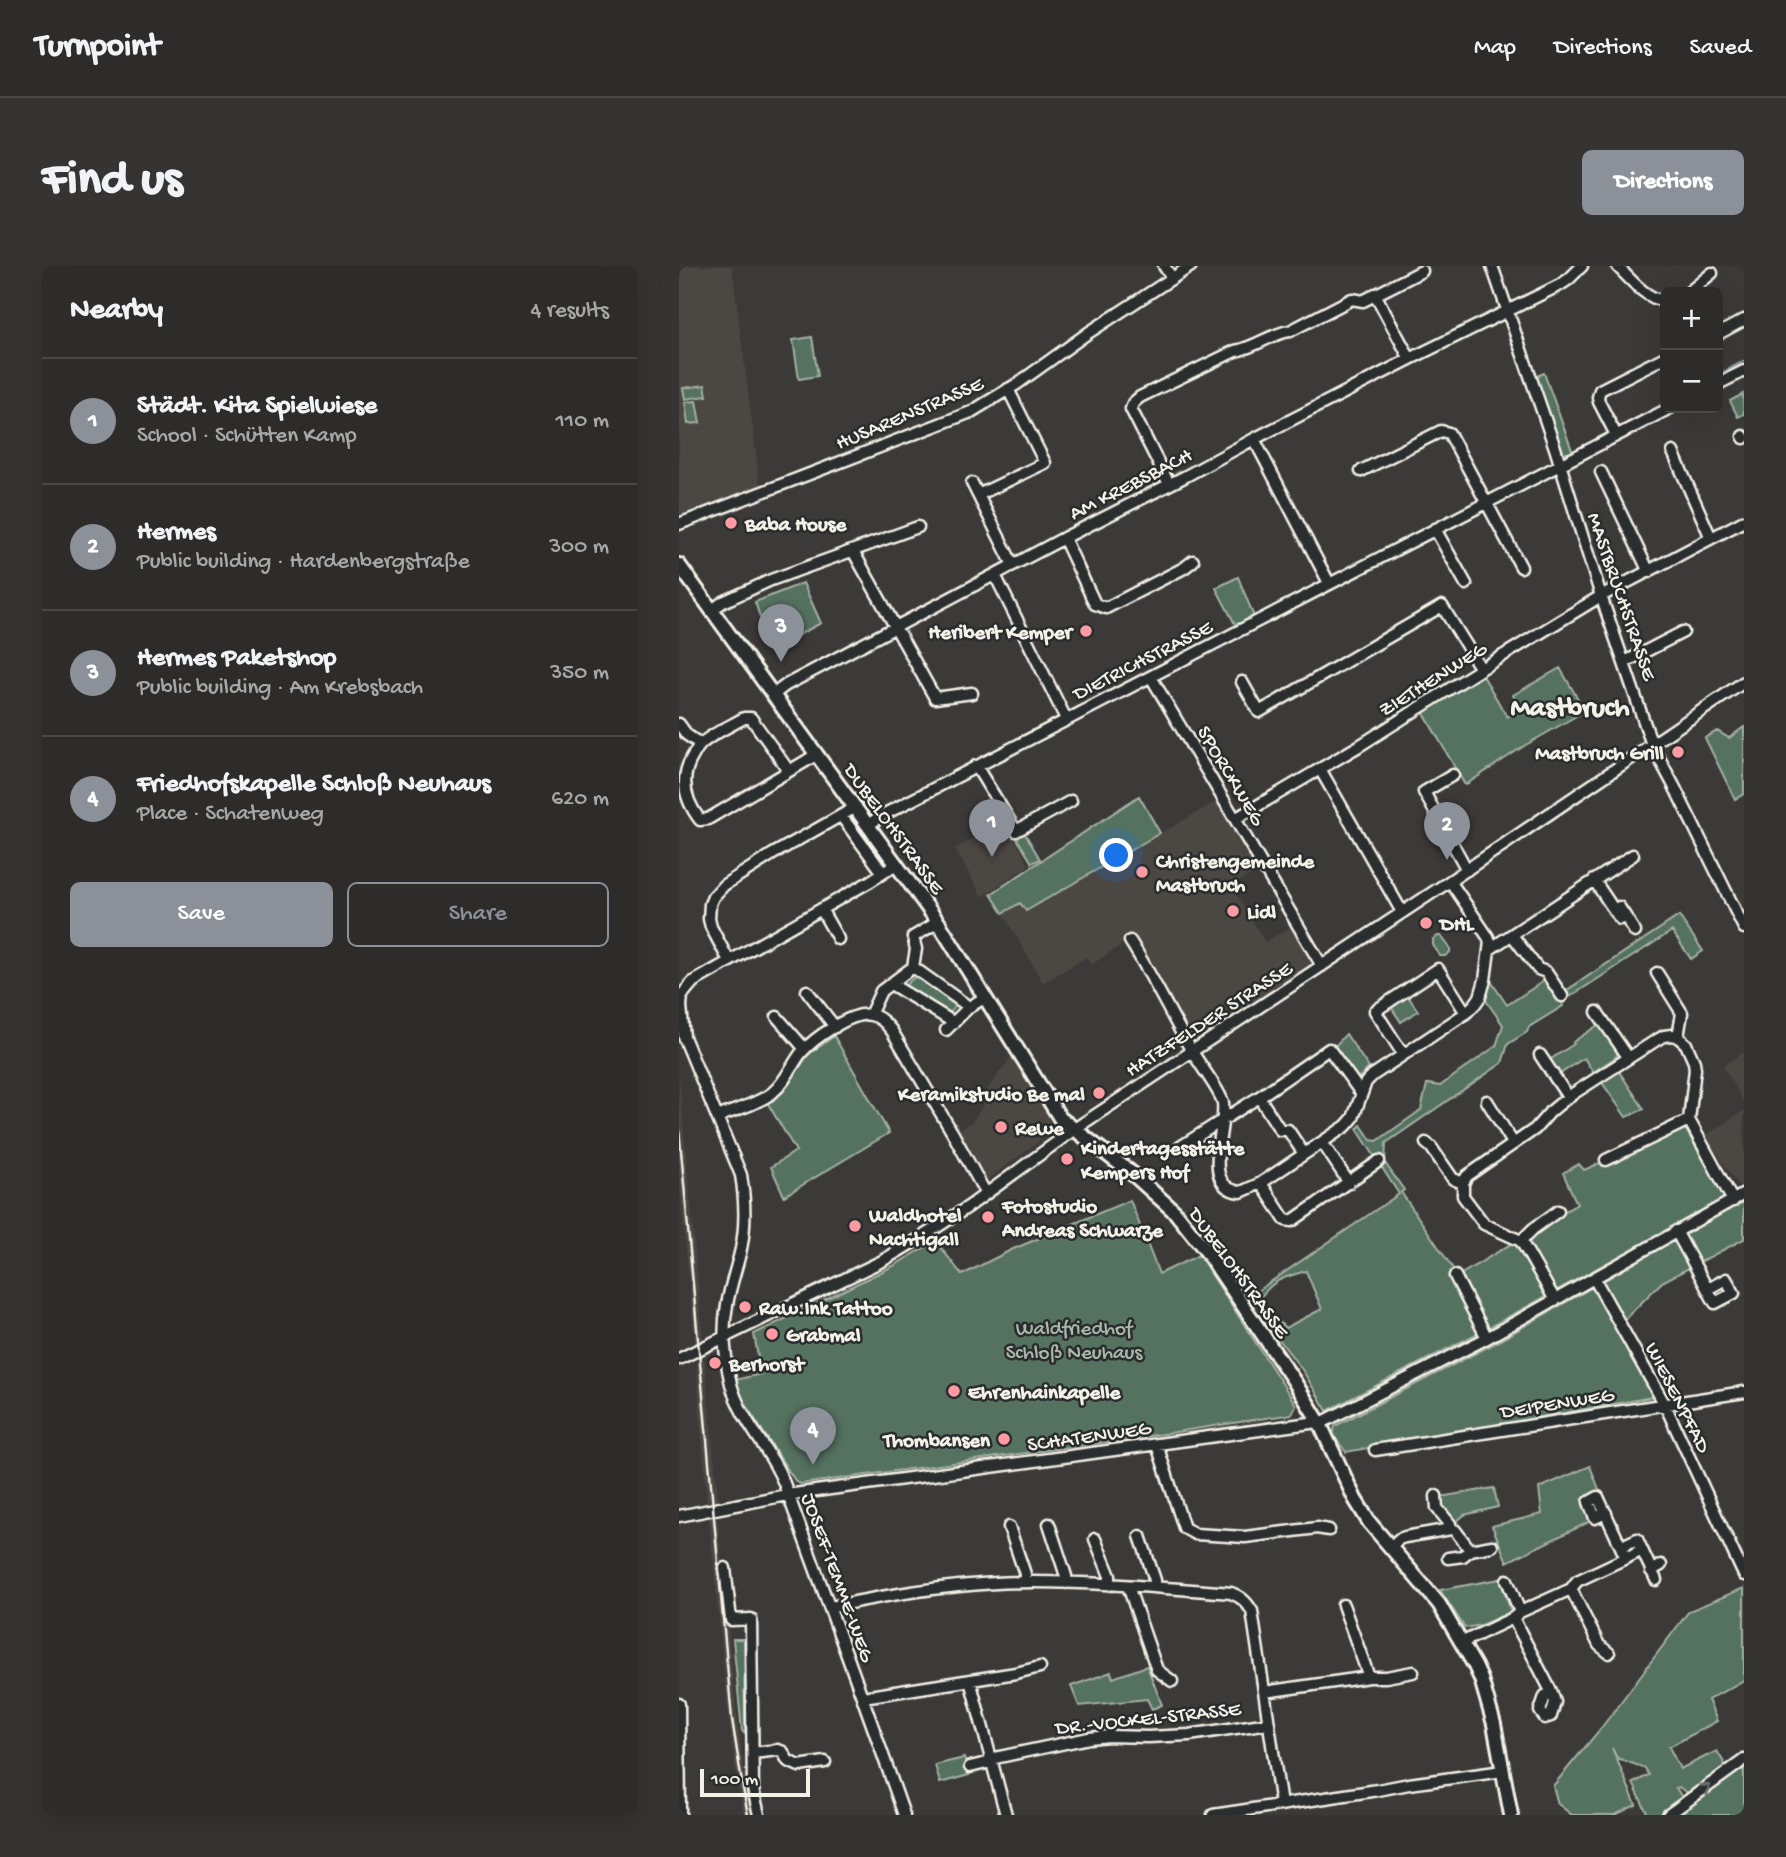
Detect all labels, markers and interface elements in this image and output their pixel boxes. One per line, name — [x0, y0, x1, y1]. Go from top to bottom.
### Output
text: Turnpoint — [35, 29, 160, 67]
text: Map — [1474, 34, 1516, 63]
text: Directions — [1554, 34, 1652, 63]
text: Saved — [1690, 34, 1751, 63]
button: Directions — [1582, 150, 1744, 215]
text: Find us — [42, 153, 182, 211]
map controls — [1660, 287, 1723, 413]
button: + — [1660, 287, 1723, 350]
text: Nearby — [70, 294, 163, 329]
text: 4 results — [530, 298, 609, 325]
button: − — [1660, 350, 1723, 413]
street label: HUSARENSTRASSE — [833, 373, 989, 458]
text: Städt. Kita Spielwiese — [137, 392, 377, 423]
text: 1 — [88, 408, 98, 435]
text: 110 m — [556, 408, 609, 435]
text: School · Schütten Kamp — [137, 423, 357, 450]
street label: AM KREBSBACH — [1066, 444, 1198, 528]
street label: MASTBRUCHSTRASSE — [1579, 510, 1660, 685]
place label: Baba House — [744, 514, 848, 539]
marker: Baba House — [723, 515, 739, 531]
text: Hermes — [137, 518, 216, 549]
text: 2 — [87, 534, 99, 561]
text: 300 m — [549, 534, 609, 561]
text: Public building · Hardenbergstraße — [137, 549, 470, 576]
pin: 3 — [758, 604, 804, 662]
street label: DIETRICHSTRASSE — [1068, 616, 1218, 709]
place label: Heribert Kemper — [928, 622, 1075, 647]
marker: Heribert Kemper — [1078, 623, 1094, 639]
street label: ZIETHENWEG — [1375, 637, 1493, 724]
text: Hermes Paketshop — [137, 644, 336, 675]
text: 3 — [87, 660, 99, 687]
text: 350 m — [550, 660, 609, 687]
text: Public building · Am Krebsbach — [137, 675, 423, 702]
district label: Mastbruch — [1510, 693, 1630, 726]
street label: SPORCKWEG — [1189, 722, 1269, 832]
place label: Mastbruch Grill — [1535, 743, 1664, 768]
marker: Mastbruch Grill — [1670, 744, 1686, 760]
street label: DUBELOHSTRASSE — [835, 758, 949, 901]
text: Friedhofskapelle Schloß Neuhaus — [137, 770, 491, 801]
text: 4 — [88, 786, 98, 813]
text: 620 m — [551, 786, 609, 813]
pin: 1 — [969, 799, 1015, 857]
text: Place · Schatenweg — [137, 801, 324, 828]
pin: 2 — [1424, 802, 1470, 860]
your location — [1099, 838, 1133, 872]
place label: Christengemeinde Mastbruch — [1155, 851, 1315, 900]
marker: Christengemeinde Mastbruch — [1134, 864, 1150, 880]
button: Save — [70, 882, 333, 947]
button: Share — [347, 882, 609, 947]
place label: Lidl — [1247, 902, 1277, 927]
marker: Lidl — [1225, 903, 1241, 919]
place label: DHL — [1438, 914, 1475, 939]
marker: DHL — [1418, 915, 1434, 931]
street label: HATZFELDER STRASSE — [1122, 957, 1299, 1084]
place label: Keramikstudio Be mal — [897, 1084, 1085, 1109]
marker: Keramikstudio Be mal — [1091, 1085, 1107, 1101]
place label: Rewe — [1014, 1118, 1065, 1143]
marker: Rewe — [993, 1119, 1009, 1135]
place label: Kindertagesstätte Kempers Hof — [1080, 1138, 1246, 1187]
marker: Kindertagesstätte Kempers Hof — [1059, 1151, 1075, 1167]
place label: Fotostudio Andreas Schwarze — [1001, 1196, 1164, 1245]
street label: DUBELOHSTRASSE — [1180, 1202, 1294, 1345]
place label: Waldhotel Nachtigall — [868, 1205, 962, 1254]
marker: Fotostudio Andreas Schwarze — [980, 1209, 996, 1225]
marker: Waldhotel Nachtigall — [847, 1218, 863, 1234]
place label: Raw.Ink Tattoo — [758, 1298, 893, 1323]
marker: Raw.Ink Tattoo — [737, 1299, 753, 1315]
park label: Waldfriedhof Schloß Neuhaus — [1006, 1318, 1143, 1367]
place label: Grabmal — [786, 1325, 861, 1350]
marker: Grabmal — [764, 1326, 780, 1342]
street label: WIESENPFAD — [1637, 1339, 1715, 1458]
place label: Berhorst — [728, 1354, 806, 1379]
marker: Berhorst — [707, 1355, 723, 1371]
place label: Ehrenhainkapelle — [968, 1382, 1122, 1407]
marker: Ehrenhainkapelle — [946, 1383, 962, 1399]
street label: DEIPENWEG — [1497, 1384, 1617, 1427]
pin: 4 — [790, 1407, 836, 1465]
street label: SCHATENWEG — [1026, 1417, 1154, 1460]
place label: Thombansen — [882, 1430, 991, 1455]
marker: Thombansen — [996, 1431, 1012, 1447]
street label: JOSEF-TEMME-WEG — [794, 1490, 878, 1667]
street label: DR.-VOCKEL-STRASSE — [1052, 1698, 1243, 1743]
scale bar — [700, 1766, 810, 1798]
text: 100 m — [711, 1769, 758, 1792]
one-way arrow — [1698, 1784, 1711, 1796]

